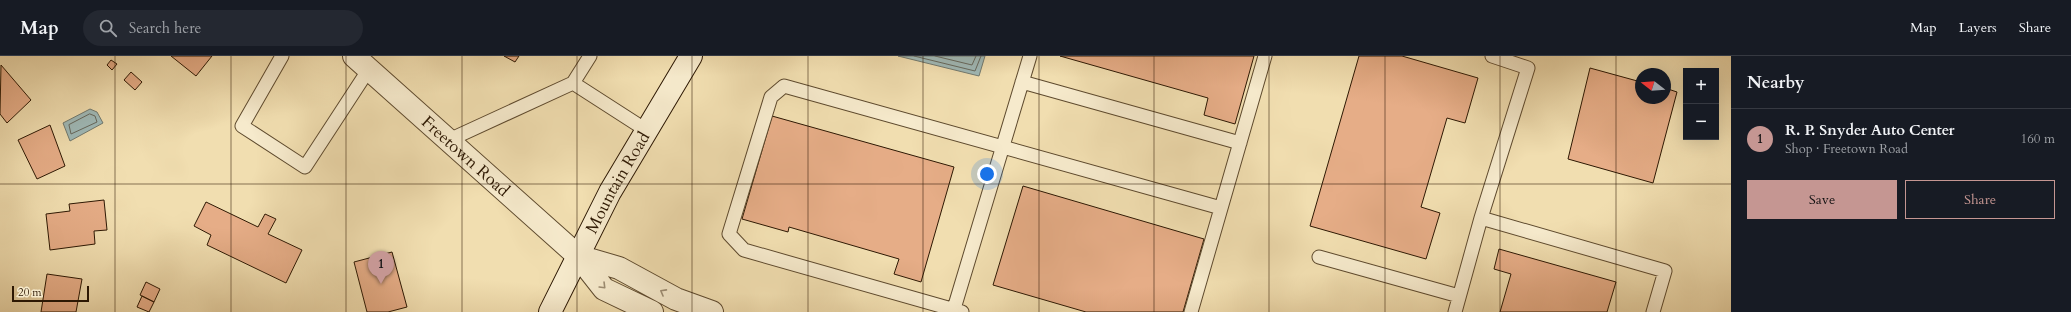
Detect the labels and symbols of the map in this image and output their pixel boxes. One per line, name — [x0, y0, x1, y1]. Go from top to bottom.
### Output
north arrow — [1635, 68, 1671, 104]
street label: Freetown Road — [416, 111, 515, 202]
street label: Mountain Road — [580, 127, 655, 237]
your location — [977, 164, 997, 184]
pin: 1 — [368, 251, 394, 284]
one-way arrow — [598, 281, 606, 289]
scale bar — [12, 284, 89, 303]
one-way arrow — [660, 290, 667, 297]

